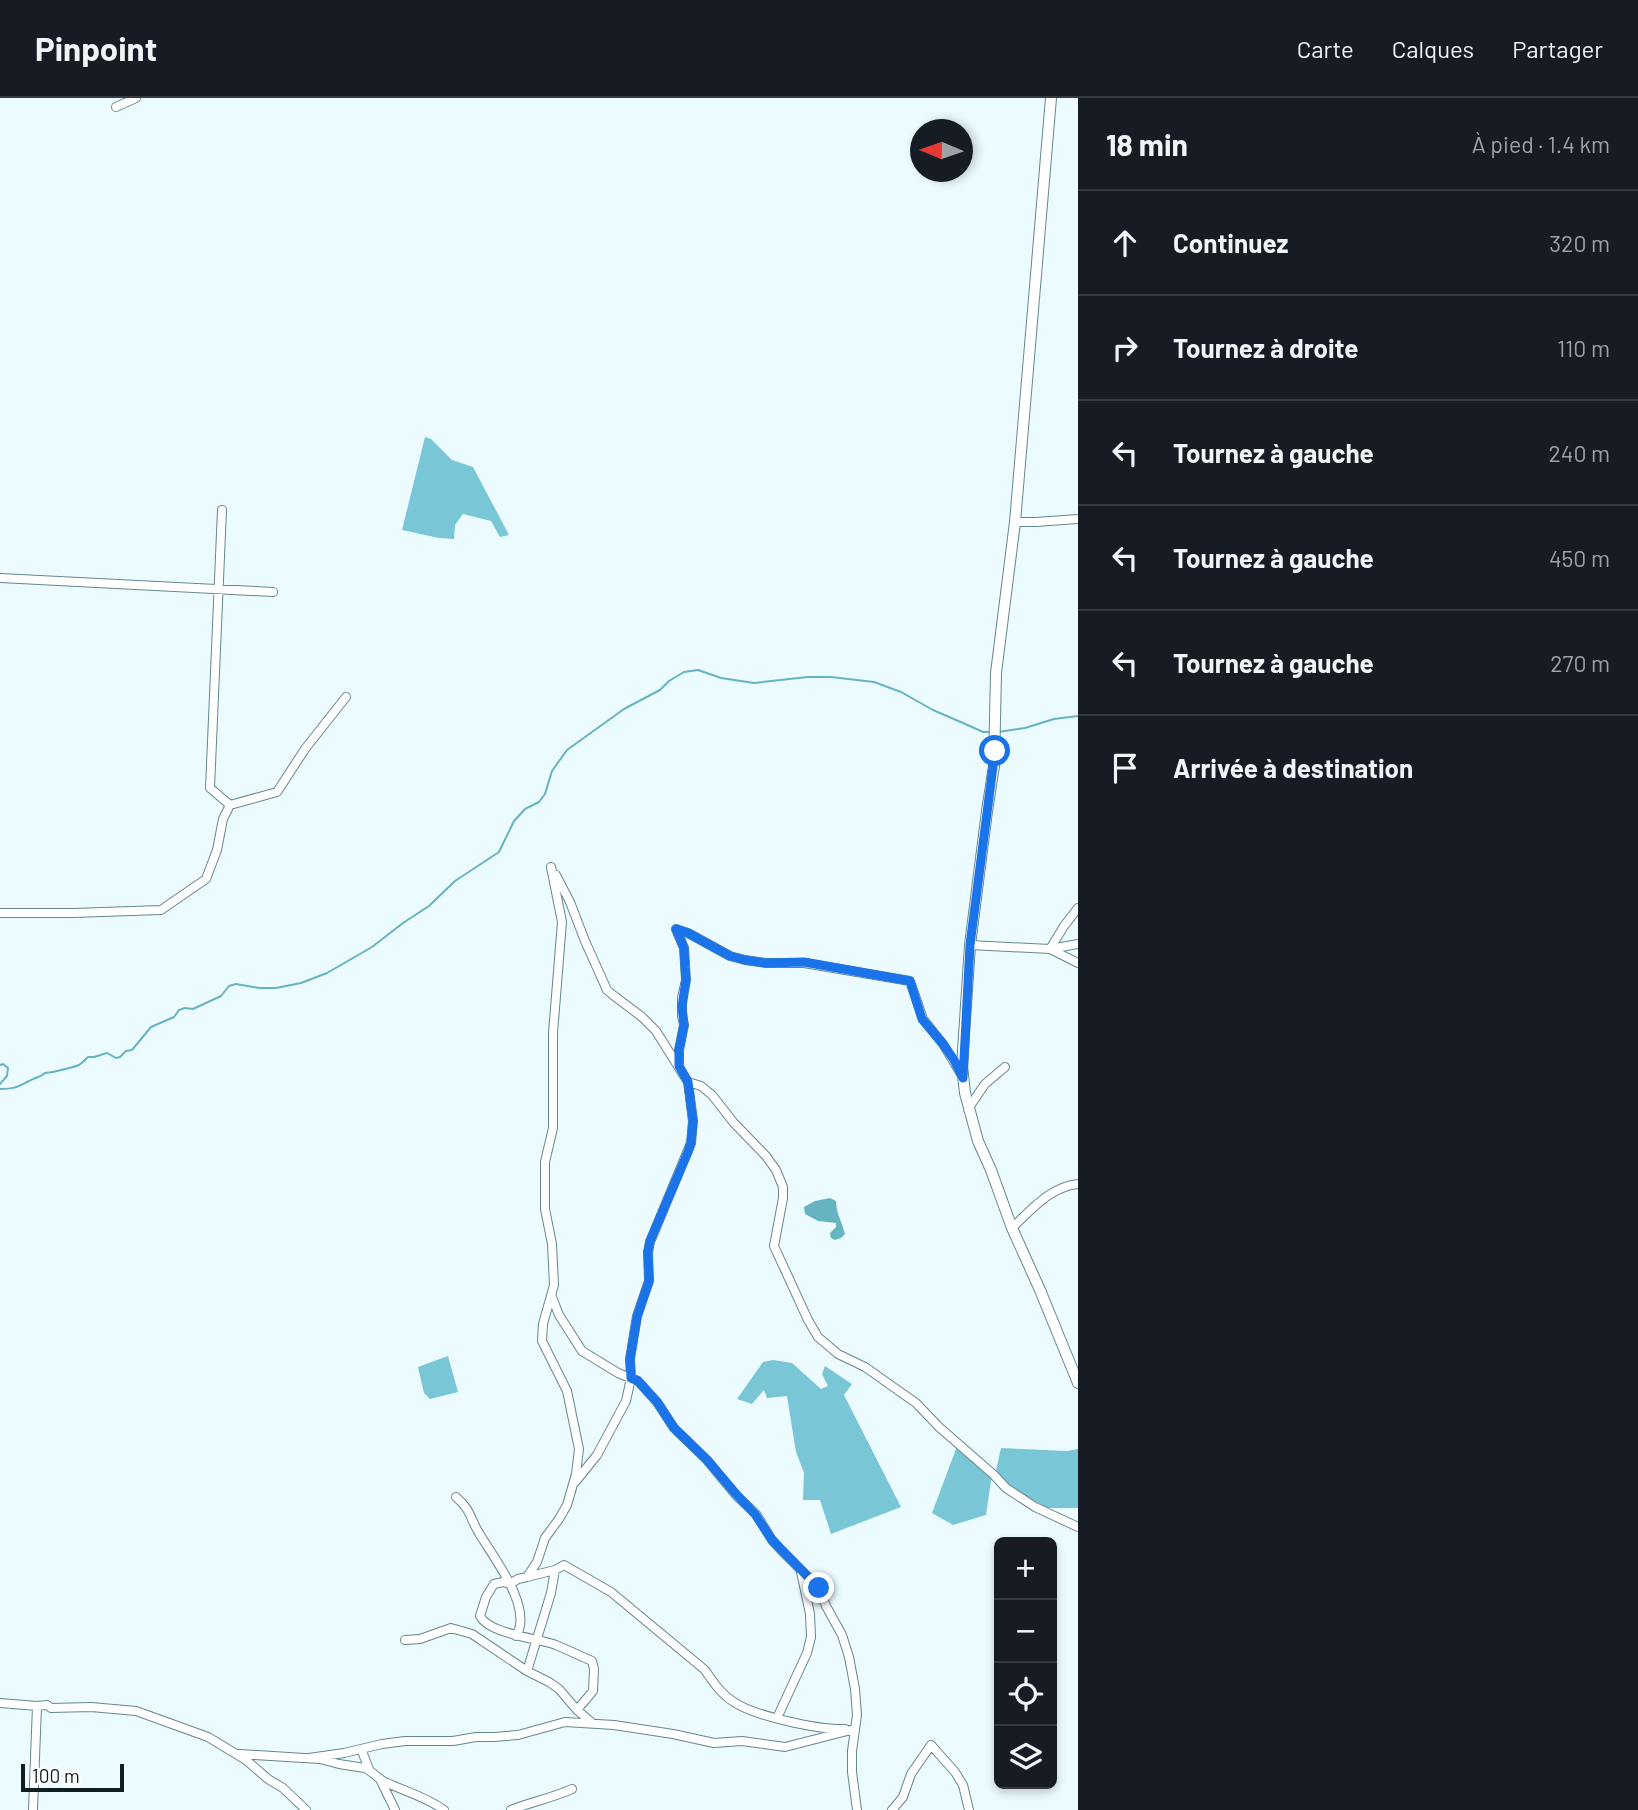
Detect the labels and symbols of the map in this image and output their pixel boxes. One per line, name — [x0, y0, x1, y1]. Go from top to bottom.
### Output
north arrow — [910, 119, 973, 182]
route start — [979, 735, 1010, 766]
route end — [803, 1572, 834, 1603]
scale bar — [21, 1761, 124, 1793]

